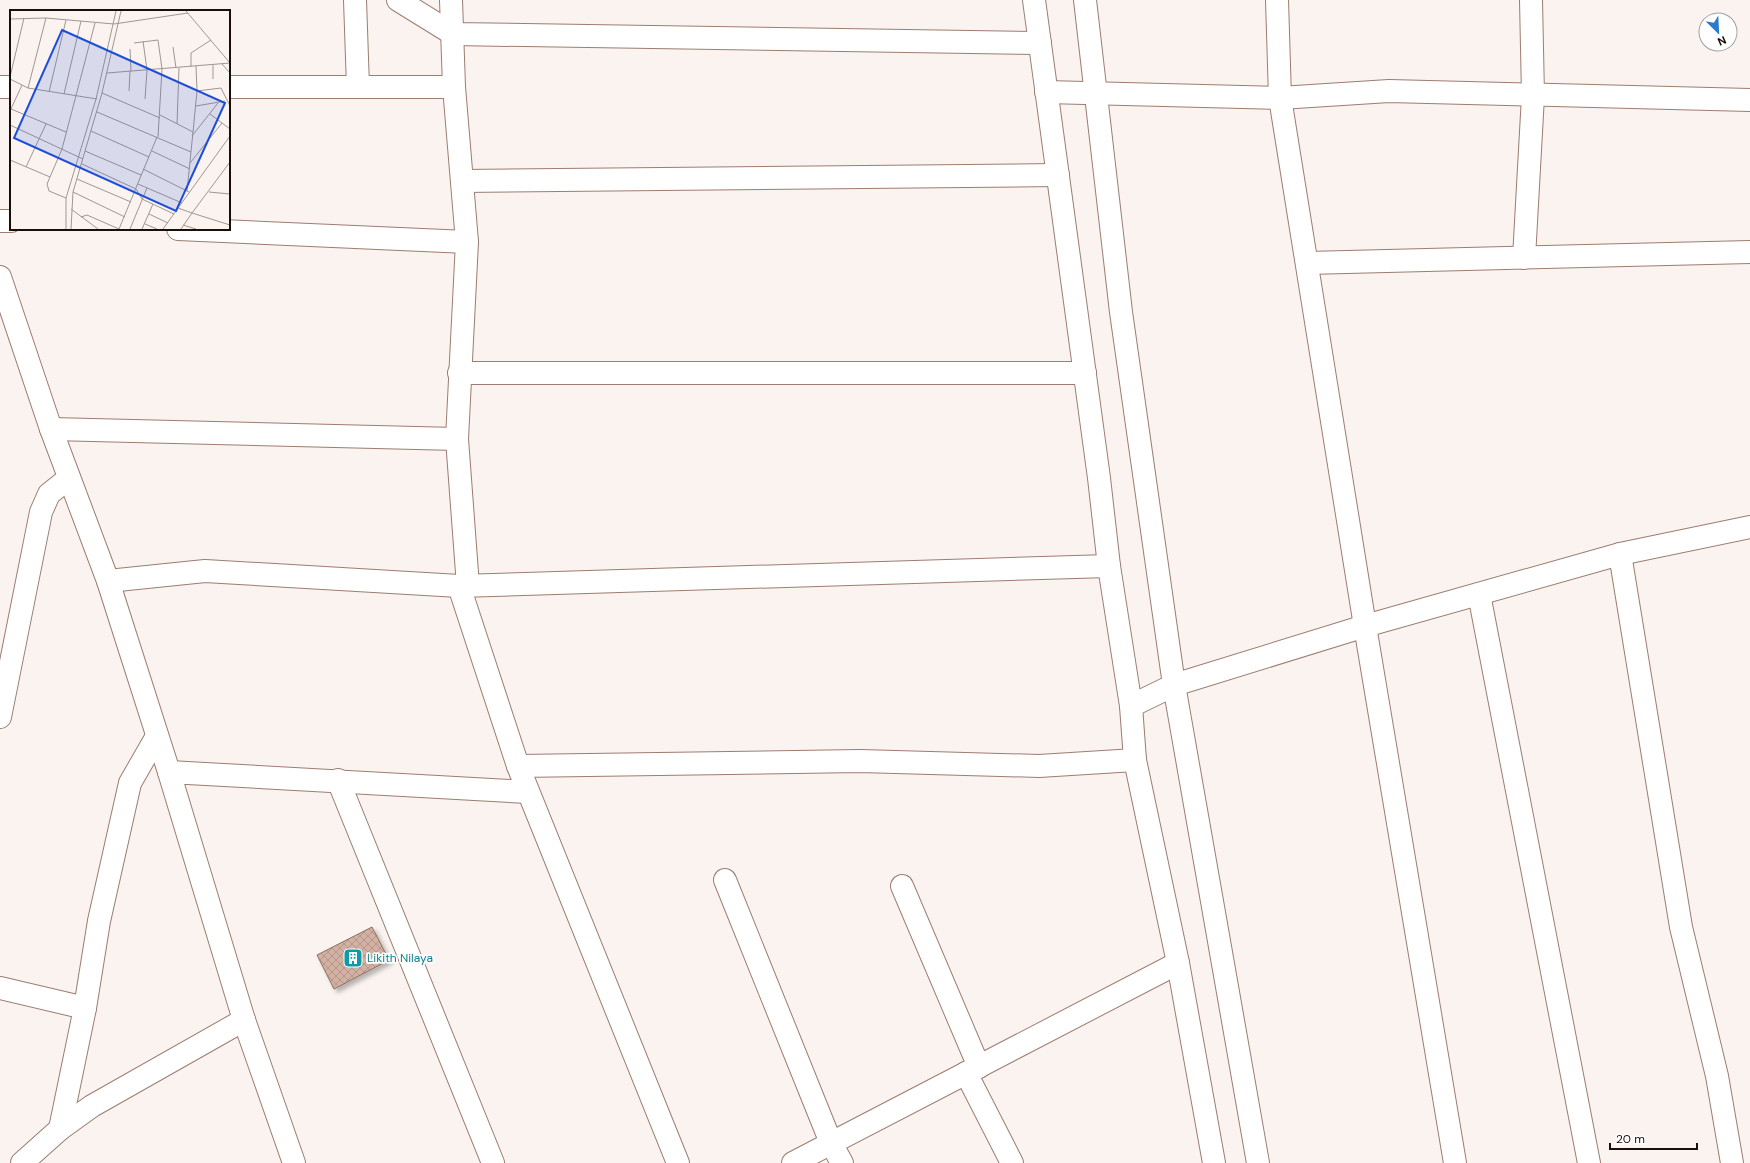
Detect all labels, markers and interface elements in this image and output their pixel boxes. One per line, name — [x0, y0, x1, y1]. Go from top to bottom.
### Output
inset map — [10, 10, 230, 230]
north arrow — [1698, 12, 1738, 52]
text: N — [1716, 33, 1729, 49]
building icon: Likith Nilaya — [342, 947, 364, 969]
place label: Likith Nilaya — [367, 950, 433, 966]
scale bar — [1610, 1125, 1697, 1151]
text: 20 m — [1616, 1131, 1645, 1147]

